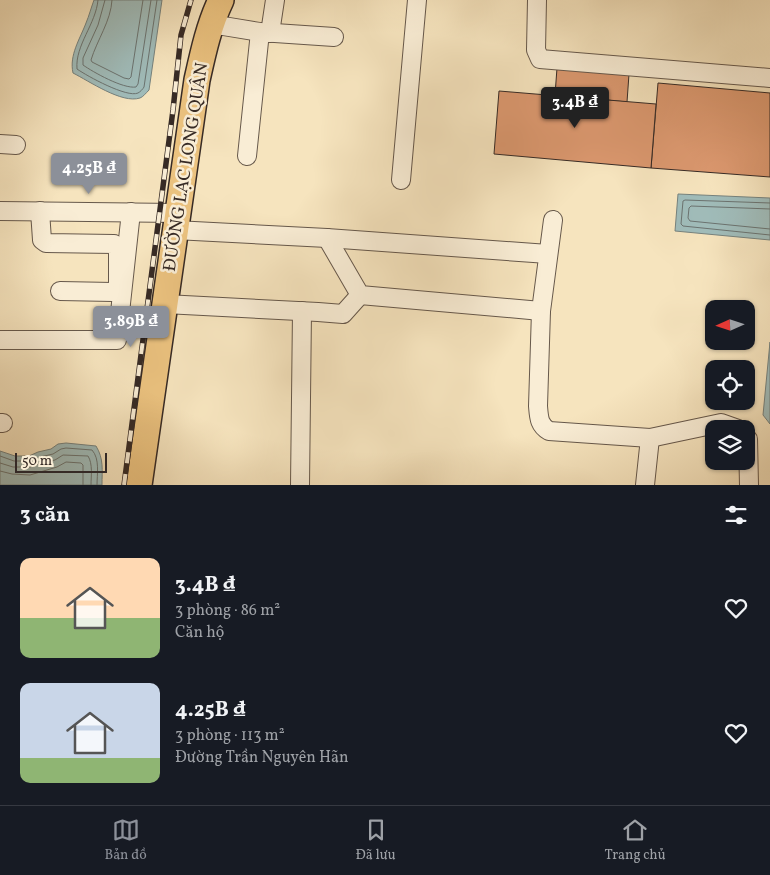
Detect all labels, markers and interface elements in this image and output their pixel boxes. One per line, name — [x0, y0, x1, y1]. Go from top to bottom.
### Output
street label: ĐƯỜNG LẠC LONG QUÂN — [157, 61, 215, 274]
pin: 3.4B ₫ — [534, 86, 616, 129]
text: 3.4B ₫ — [552, 92, 598, 114]
pin: 4.25B ₫ — [43, 152, 135, 195]
text: 4.25B ₫ — [62, 158, 116, 180]
north arrow — [705, 300, 755, 350]
map controls — [705, 300, 755, 470]
pin: 3.89B ₫ — [85, 306, 177, 348]
text: 3.89B ₫ — [104, 311, 158, 333]
button: locate — [705, 360, 755, 410]
button: layers — [705, 420, 755, 470]
scale bar — [15, 450, 108, 473]
text: 50 m — [22, 452, 52, 471]
text: 3 căn — [20, 501, 70, 530]
icon: filters — [722, 501, 750, 529]
text: 3.4B ₫ — [175, 571, 235, 600]
icon: home — [60, 578, 120, 638]
icon: heart — [722, 594, 750, 622]
text: 3 phòng · 86 m² — [175, 600, 280, 622]
text: Căn hộ — [175, 622, 224, 644]
text: 4.25B ₫ — [175, 696, 246, 725]
icon: home — [60, 703, 120, 763]
icon: heart — [722, 719, 750, 747]
text: 3 phòng · 113 m² — [175, 725, 285, 747]
text: Đường Trần Nguyên Hãn — [175, 747, 349, 769]
tab: Bản đồ — [104, 816, 147, 865]
tab: Đã lưu — [355, 816, 396, 865]
tab: Trang chủ — [605, 816, 666, 865]

